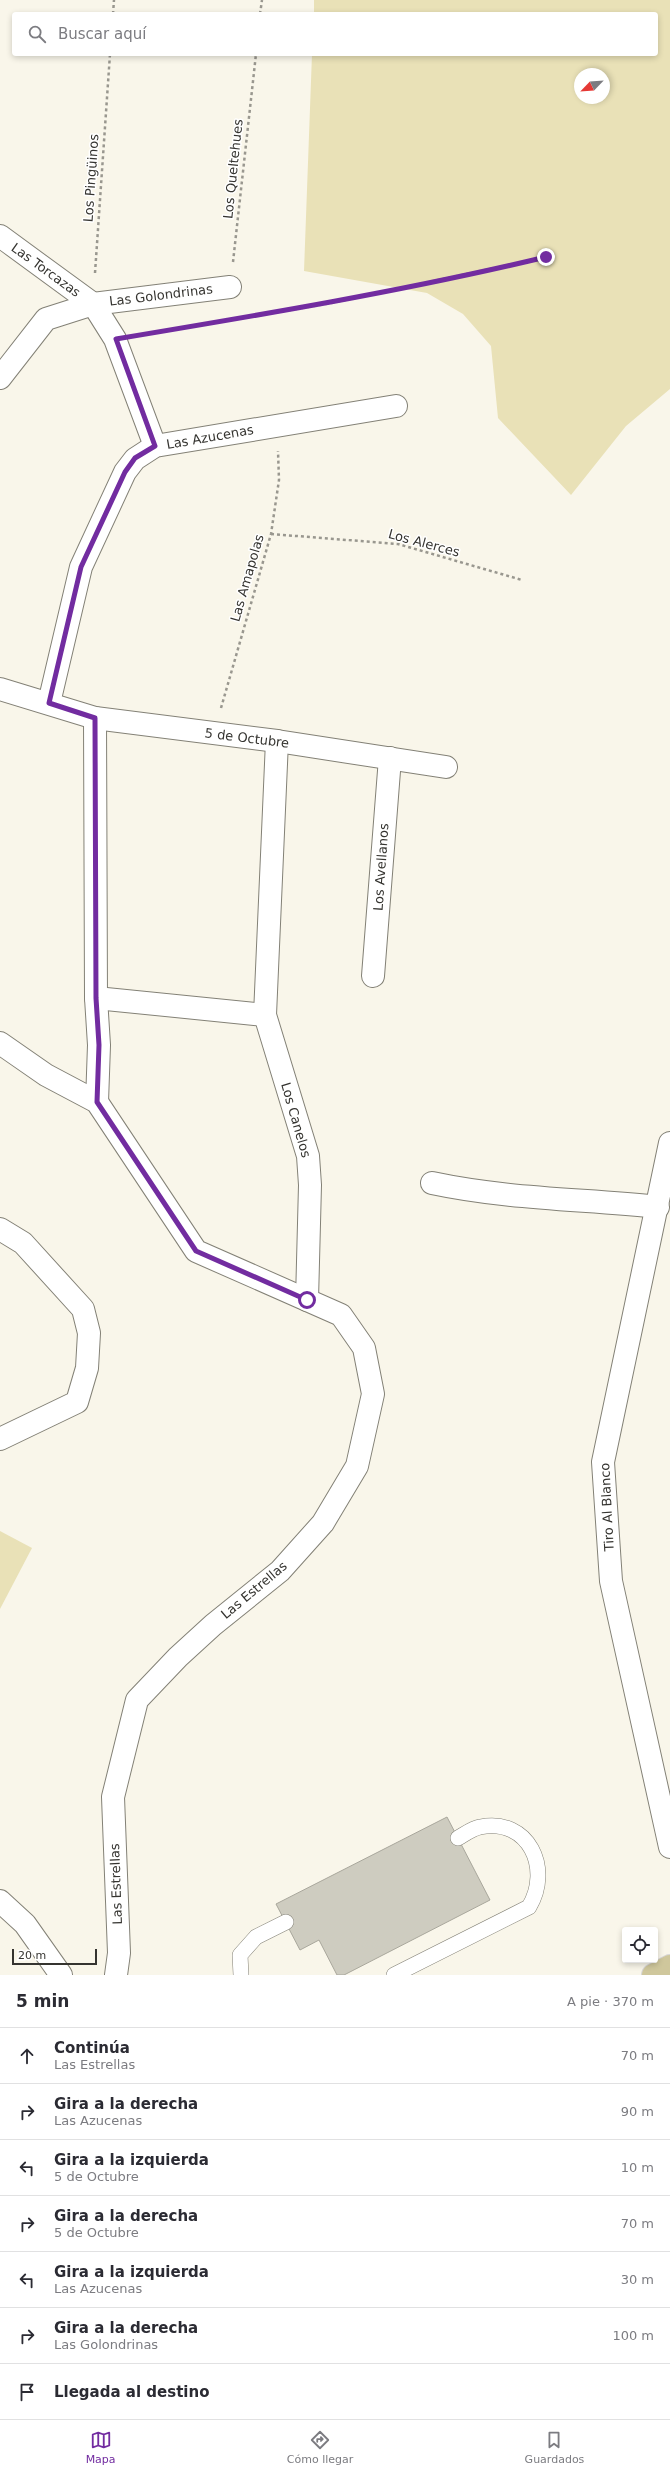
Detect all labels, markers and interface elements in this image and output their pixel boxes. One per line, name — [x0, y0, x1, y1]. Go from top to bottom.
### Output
search box — [12, 12, 658, 56]
icon: search — [26, 23, 48, 45]
text: Buscar aquí — [58, 25, 146, 43]
north arrow — [574, 68, 610, 104]
street label: Los Queltehues — [220, 118, 246, 220]
street label: Los Pingüinos — [80, 133, 102, 223]
street label: Las Torcazas — [9, 240, 84, 300]
route end — [537, 248, 555, 266]
street label: Las Golondrinas — [108, 281, 214, 309]
street label: Las Azucenas — [165, 422, 255, 452]
street label: Los Alerces — [387, 526, 462, 560]
street label: Las Amapolas — [227, 532, 267, 623]
street label: 5 de Octubre — [204, 725, 290, 751]
street label: Los Avellanos — [370, 822, 392, 911]
street label: Los Canelos — [278, 1081, 314, 1160]
route start — [298, 1291, 316, 1309]
street label: Tiro Al Blanco — [597, 1462, 617, 1553]
street label: Las Estrellas — [218, 1558, 290, 1622]
street label: Las Estrellas — [107, 1843, 125, 1925]
map controls — [622, 1927, 658, 1963]
button: locate — [622, 1927, 658, 1963]
scale bar — [12, 1947, 97, 1966]
text: 20 m — [18, 1949, 46, 1962]
text: 5 min — [16, 1991, 69, 2011]
text: A pie · 370 m — [567, 1994, 654, 2009]
text: Continúa — [54, 2039, 130, 2057]
icon: ahead — [16, 2045, 38, 2067]
text: 70 m — [621, 2048, 654, 2063]
text: Las Estrellas — [54, 2057, 135, 2072]
text: Gira a la derecha — [54, 2095, 198, 2113]
icon: right — [16, 2101, 38, 2123]
text: 90 m — [621, 2104, 654, 2119]
text: Las Azucenas — [54, 2113, 142, 2128]
text: Gira a la izquierda — [54, 2151, 209, 2169]
icon: left — [16, 2157, 38, 2179]
text: 10 m — [621, 2160, 654, 2175]
text: 5 de Octubre — [54, 2169, 139, 2184]
text: Gira a la derecha — [54, 2207, 198, 2225]
icon: right — [16, 2213, 38, 2235]
text: 70 m — [621, 2216, 654, 2231]
text: 5 de Octubre — [54, 2225, 139, 2240]
text: Gira a la izquierda — [54, 2263, 209, 2281]
icon: left — [16, 2269, 38, 2291]
text: 30 m — [621, 2272, 654, 2287]
text: Las Azucenas — [54, 2281, 142, 2296]
text: Gira a la derecha — [54, 2319, 198, 2337]
icon: right — [16, 2325, 38, 2347]
text: 100 m — [612, 2328, 654, 2343]
text: Las Golondrinas — [54, 2337, 158, 2352]
icon: arrive — [16, 2381, 38, 2403]
text: Llegada al destino — [54, 2383, 209, 2401]
tab: Mapa — [86, 2429, 116, 2466]
tab: Cómo llegar — [287, 2429, 353, 2466]
tab: Guardados — [525, 2429, 584, 2466]

